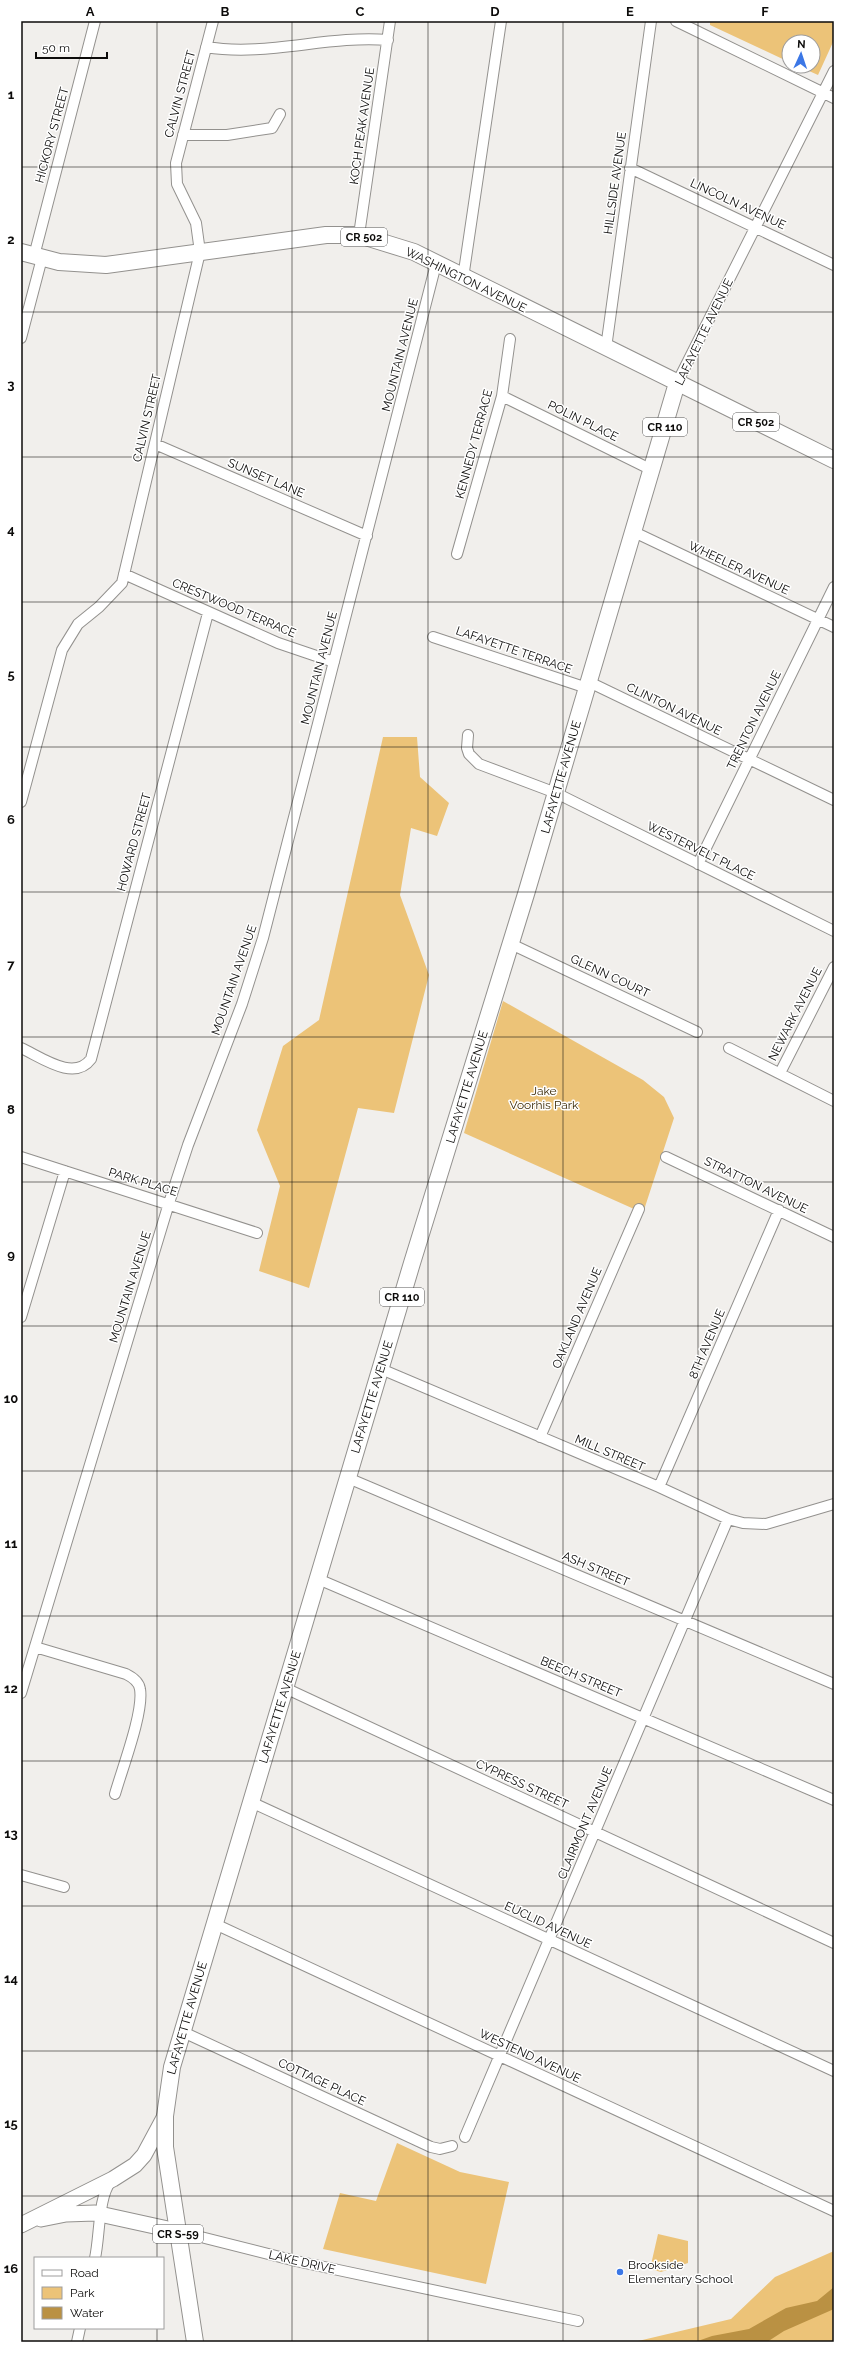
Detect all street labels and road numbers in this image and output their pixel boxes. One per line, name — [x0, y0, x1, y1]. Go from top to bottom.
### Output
street label: CALVIN STREET — [162, 48, 199, 139]
street label: KOCH PEAK AVENUE — [347, 67, 377, 185]
street label: HICKORY STREET — [32, 85, 72, 184]
street label: HILLSIDE AVENUE — [601, 131, 629, 235]
street label: LINCOLN AVENUE — [688, 176, 788, 232]
road number: CR 502 — [341, 228, 387, 246]
street label: WASHINGTON AVENUE — [403, 245, 529, 315]
street label: LAFAYETTE AVENUE — [672, 276, 736, 388]
street label: MOUNTAIN AVENUE — [379, 297, 421, 413]
street label: CALVIN STREET — [130, 372, 164, 463]
street label: KENNEDY TERRACE — [453, 388, 495, 500]
street label: POLIN PLACE — [546, 398, 620, 444]
road number: CR 502 — [733, 413, 779, 431]
road number: CR 110 — [643, 418, 687, 436]
street label: SUNSET LANE — [226, 456, 306, 500]
street label: WHEELER AVENUE — [686, 539, 792, 597]
street label: CRESTWOOD TERRACE — [170, 576, 298, 640]
street label: MOUNTAIN AVENUE — [298, 610, 340, 726]
street label: LAFAYETTE TERRACE — [454, 624, 574, 676]
street label: TRENTON AVENUE — [724, 668, 784, 772]
street label: CLINTON AVENUE — [624, 680, 724, 738]
street label: LAFAYETTE AVENUE — [538, 719, 584, 835]
street label: HOWARD STREET — [114, 791, 154, 893]
street label: WESTERVELT PLACE — [645, 819, 757, 883]
street label: MOUNTAIN AVENUE — [209, 923, 259, 1037]
street label: GLENN COURT — [568, 952, 652, 1001]
street label: NEWARK AVENUE — [765, 965, 825, 1063]
street label: LAFAYETTE AVENUE — [443, 1029, 491, 1145]
street label: STRATTON AVENUE — [702, 1154, 810, 1216]
street label: PARK PLACE — [107, 1165, 179, 1199]
street label: MOUNTAIN AVENUE — [106, 1230, 154, 1344]
street label: OAKLAND AVENUE — [549, 1265, 605, 1371]
road number: CR 110 — [380, 1288, 424, 1306]
street label: 8TH AVENUE — [686, 1307, 728, 1381]
street label: LAFAYETTE AVENUE — [348, 1339, 396, 1455]
street label: MILL STREET — [573, 1432, 648, 1474]
street label: ASH STREET — [560, 1549, 632, 1590]
street label: LAFAYETTE AVENUE — [256, 1649, 304, 1765]
street label: BEECH STREET — [538, 1654, 624, 1701]
street label: CYPRESS STREET — [474, 1756, 571, 1812]
street label: CLAIRMONT AVENUE — [555, 1765, 615, 1881]
street label: EUCLID AVENUE — [502, 1899, 594, 1951]
street label: LAFAYETTE AVENUE — [164, 1960, 210, 2076]
street label: WESTEND AVENUE — [477, 2026, 583, 2086]
street label: COTTAGE PLACE — [276, 2056, 368, 2108]
road number: CR S-59 — [153, 2225, 203, 2243]
street label: LAKE DRIVE — [267, 2248, 337, 2276]

